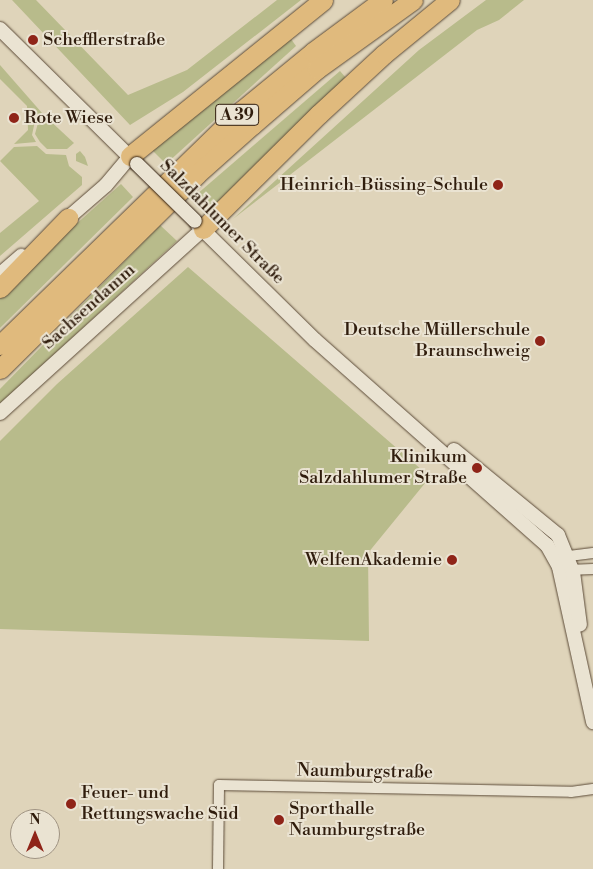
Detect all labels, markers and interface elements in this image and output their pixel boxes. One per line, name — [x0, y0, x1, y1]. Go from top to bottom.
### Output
place label: Schefflerstraße — [43, 29, 165, 51]
marker: Schefflerstraße — [27, 34, 39, 46]
road number: A 39 — [214, 102, 260, 128]
place label: Rote Wiese — [24, 107, 113, 129]
marker: Rote Wiese — [8, 112, 20, 124]
street label: Salzdahlumer Straße — [155, 155, 289, 289]
place label: Heinrich-Büssing-Schule — [280, 174, 488, 196]
marker: Heinrich-Büssing-Schule — [492, 179, 504, 191]
street label: Sachsendamm — [38, 260, 140, 354]
place label: Deutsche Müllerschule Braunschweig — [344, 320, 530, 362]
marker: Deutsche Müllerschule Braunschweig — [534, 335, 546, 347]
place label: Klinikum Salzdahlumer Straße — [299, 447, 467, 489]
marker: Klinikum Salzdahlumer Straße — [471, 462, 483, 474]
place label: WelfenAkademie — [305, 549, 442, 571]
marker: WelfenAkademie — [446, 554, 458, 566]
street label: Naumburgstraße — [297, 760, 433, 784]
place label: Feuer- und Rettungswache Süd — [81, 783, 239, 826]
marker: Feuer- und Rettungswache Süd — [65, 798, 77, 810]
place label: Sporthalle Naumburgstraße — [289, 799, 425, 842]
north arrow — [10, 809, 60, 859]
text: N — [29, 811, 41, 829]
marker: Sporthalle Naumburgstraße — [273, 814, 285, 826]

